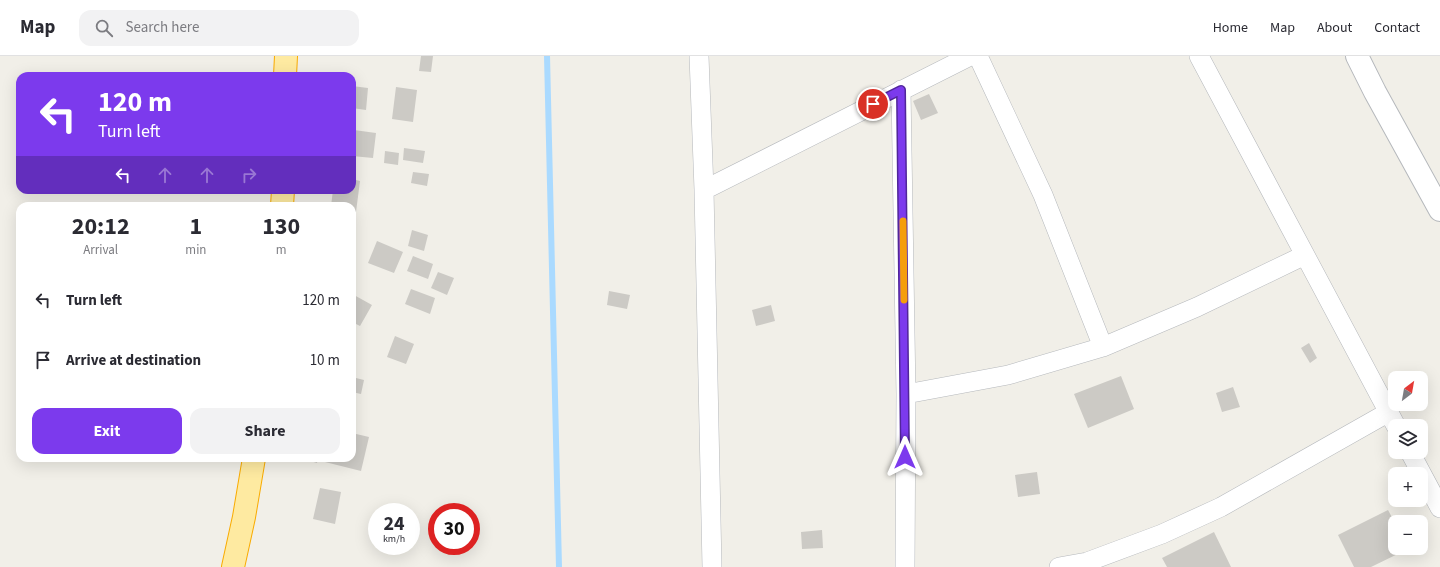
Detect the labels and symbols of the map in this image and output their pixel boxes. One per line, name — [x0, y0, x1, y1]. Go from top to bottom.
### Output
pin — [856, 87, 890, 121]
north arrow — [1388, 371, 1428, 411]
position arrow — [884, 436, 926, 478]
speed limit sign: 30 — [428, 503, 480, 555]

